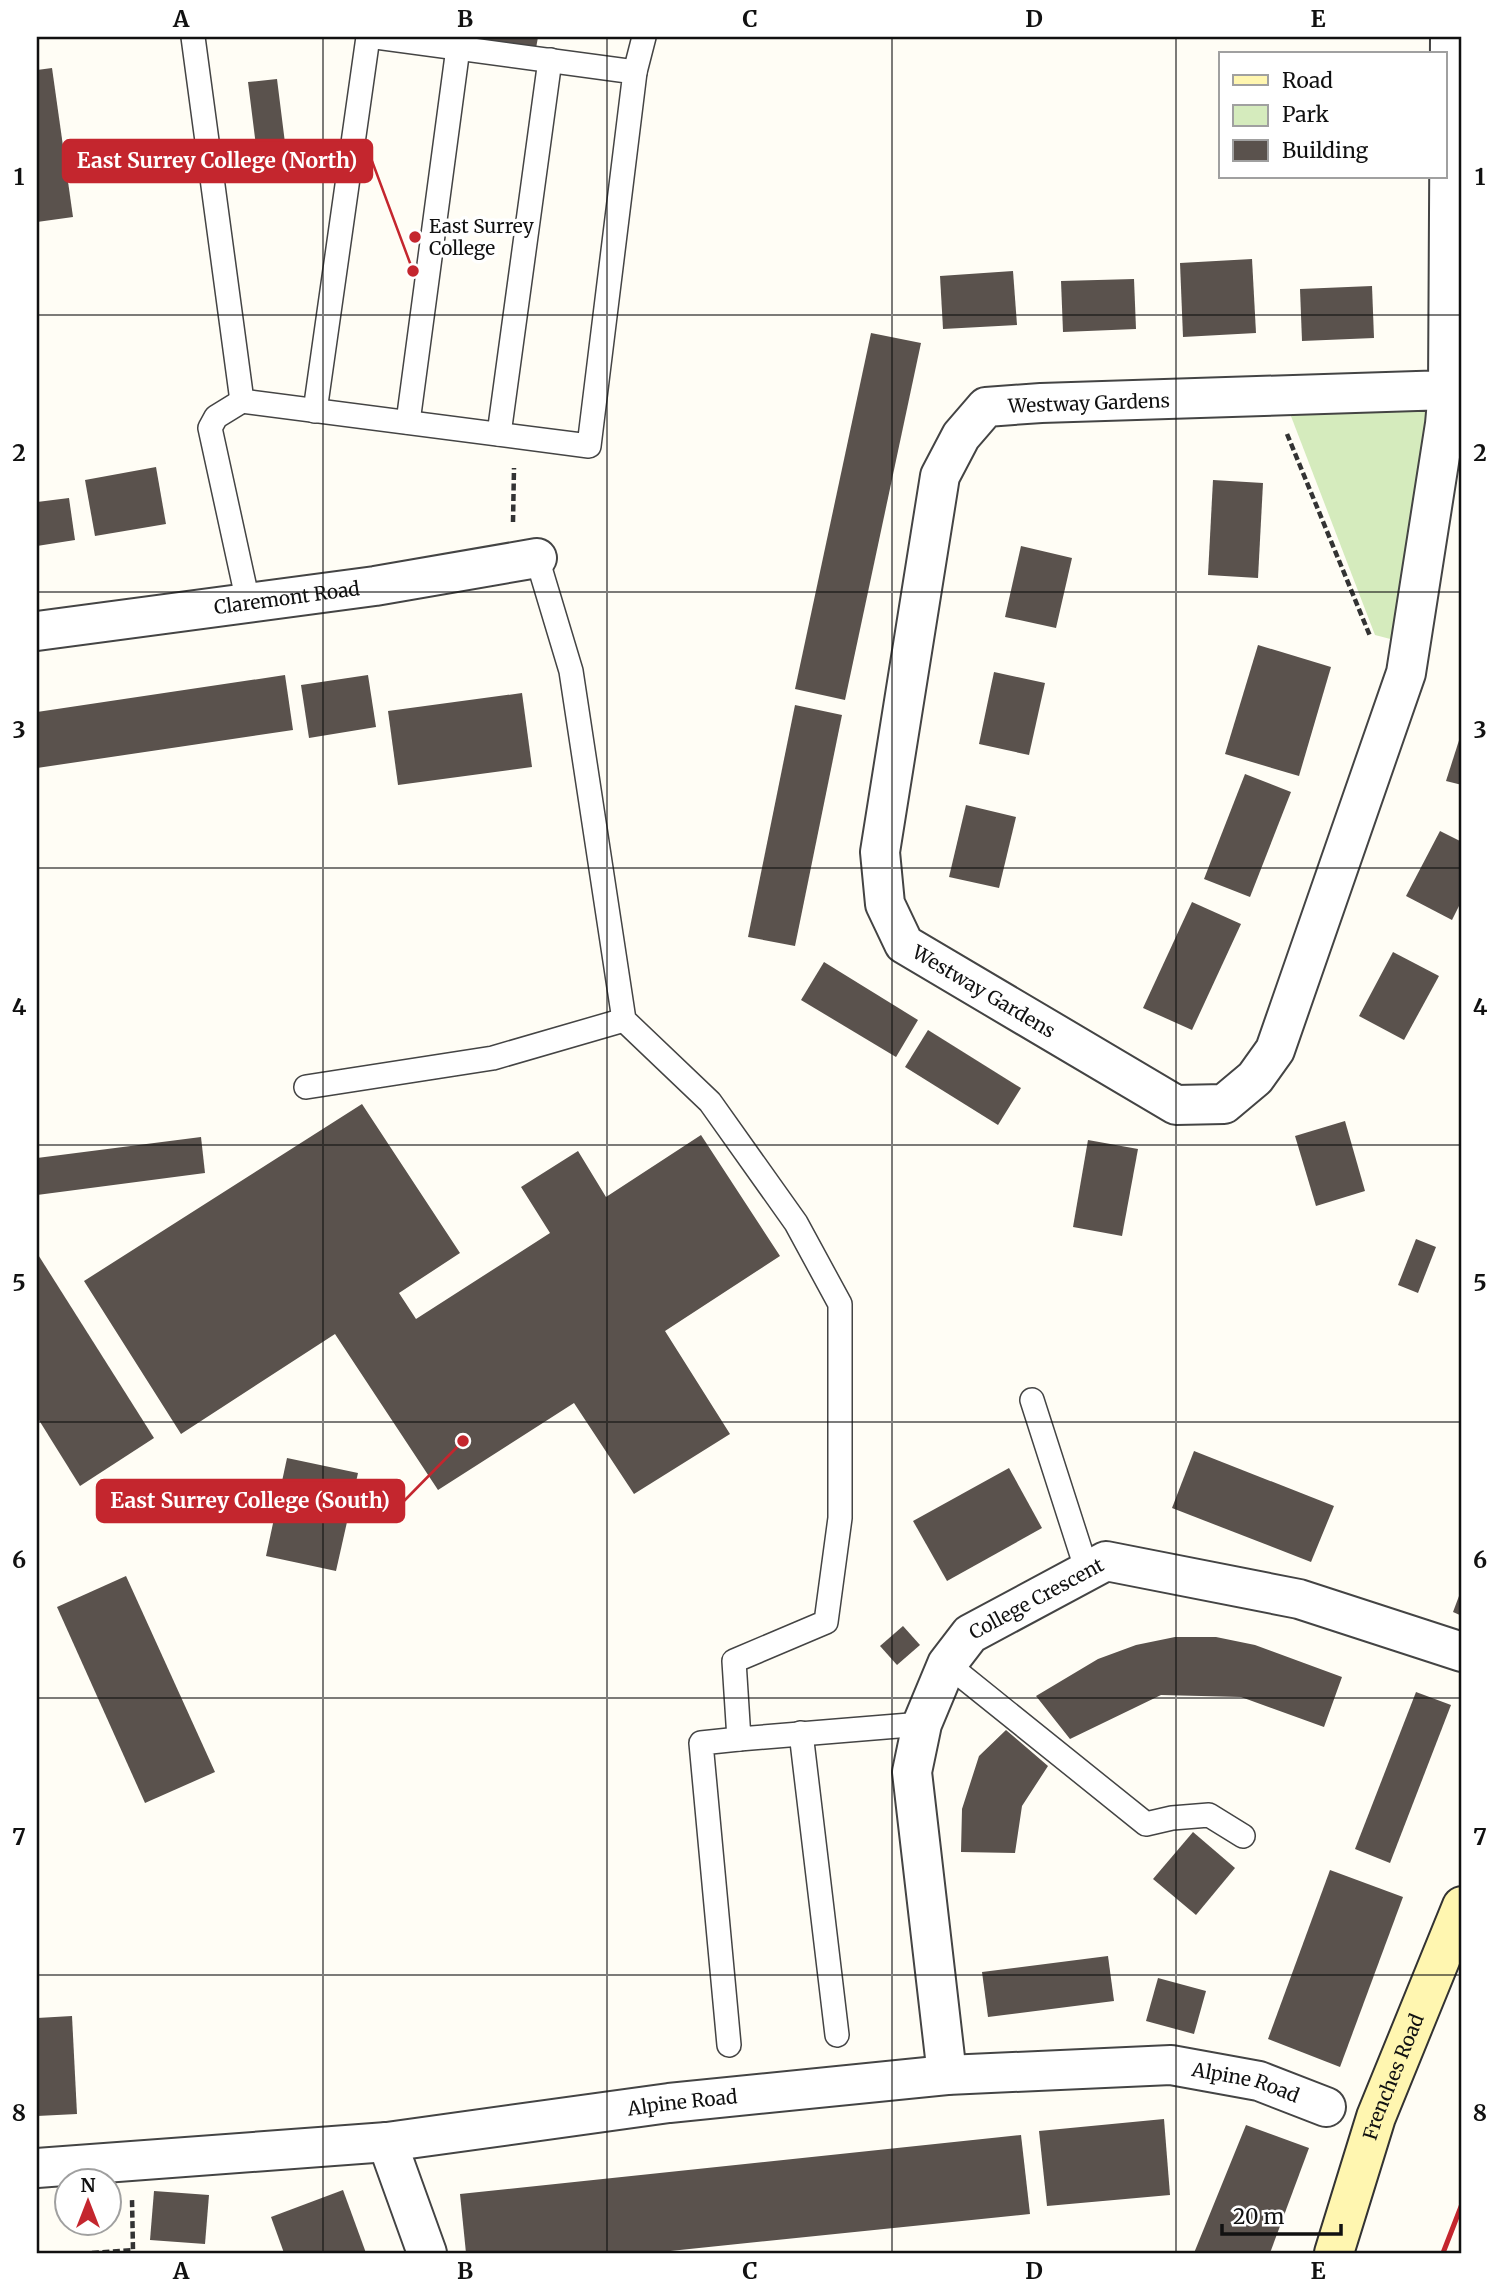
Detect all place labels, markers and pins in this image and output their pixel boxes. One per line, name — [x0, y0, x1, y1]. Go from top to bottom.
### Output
callout: East Surrey College (North) — [63, 140, 372, 182]
place label: East Surrey College — [429, 214, 534, 260]
marker: East Surrey College — [407, 229, 423, 245]
callout: East Surrey College (South) — [97, 1480, 404, 1522]

